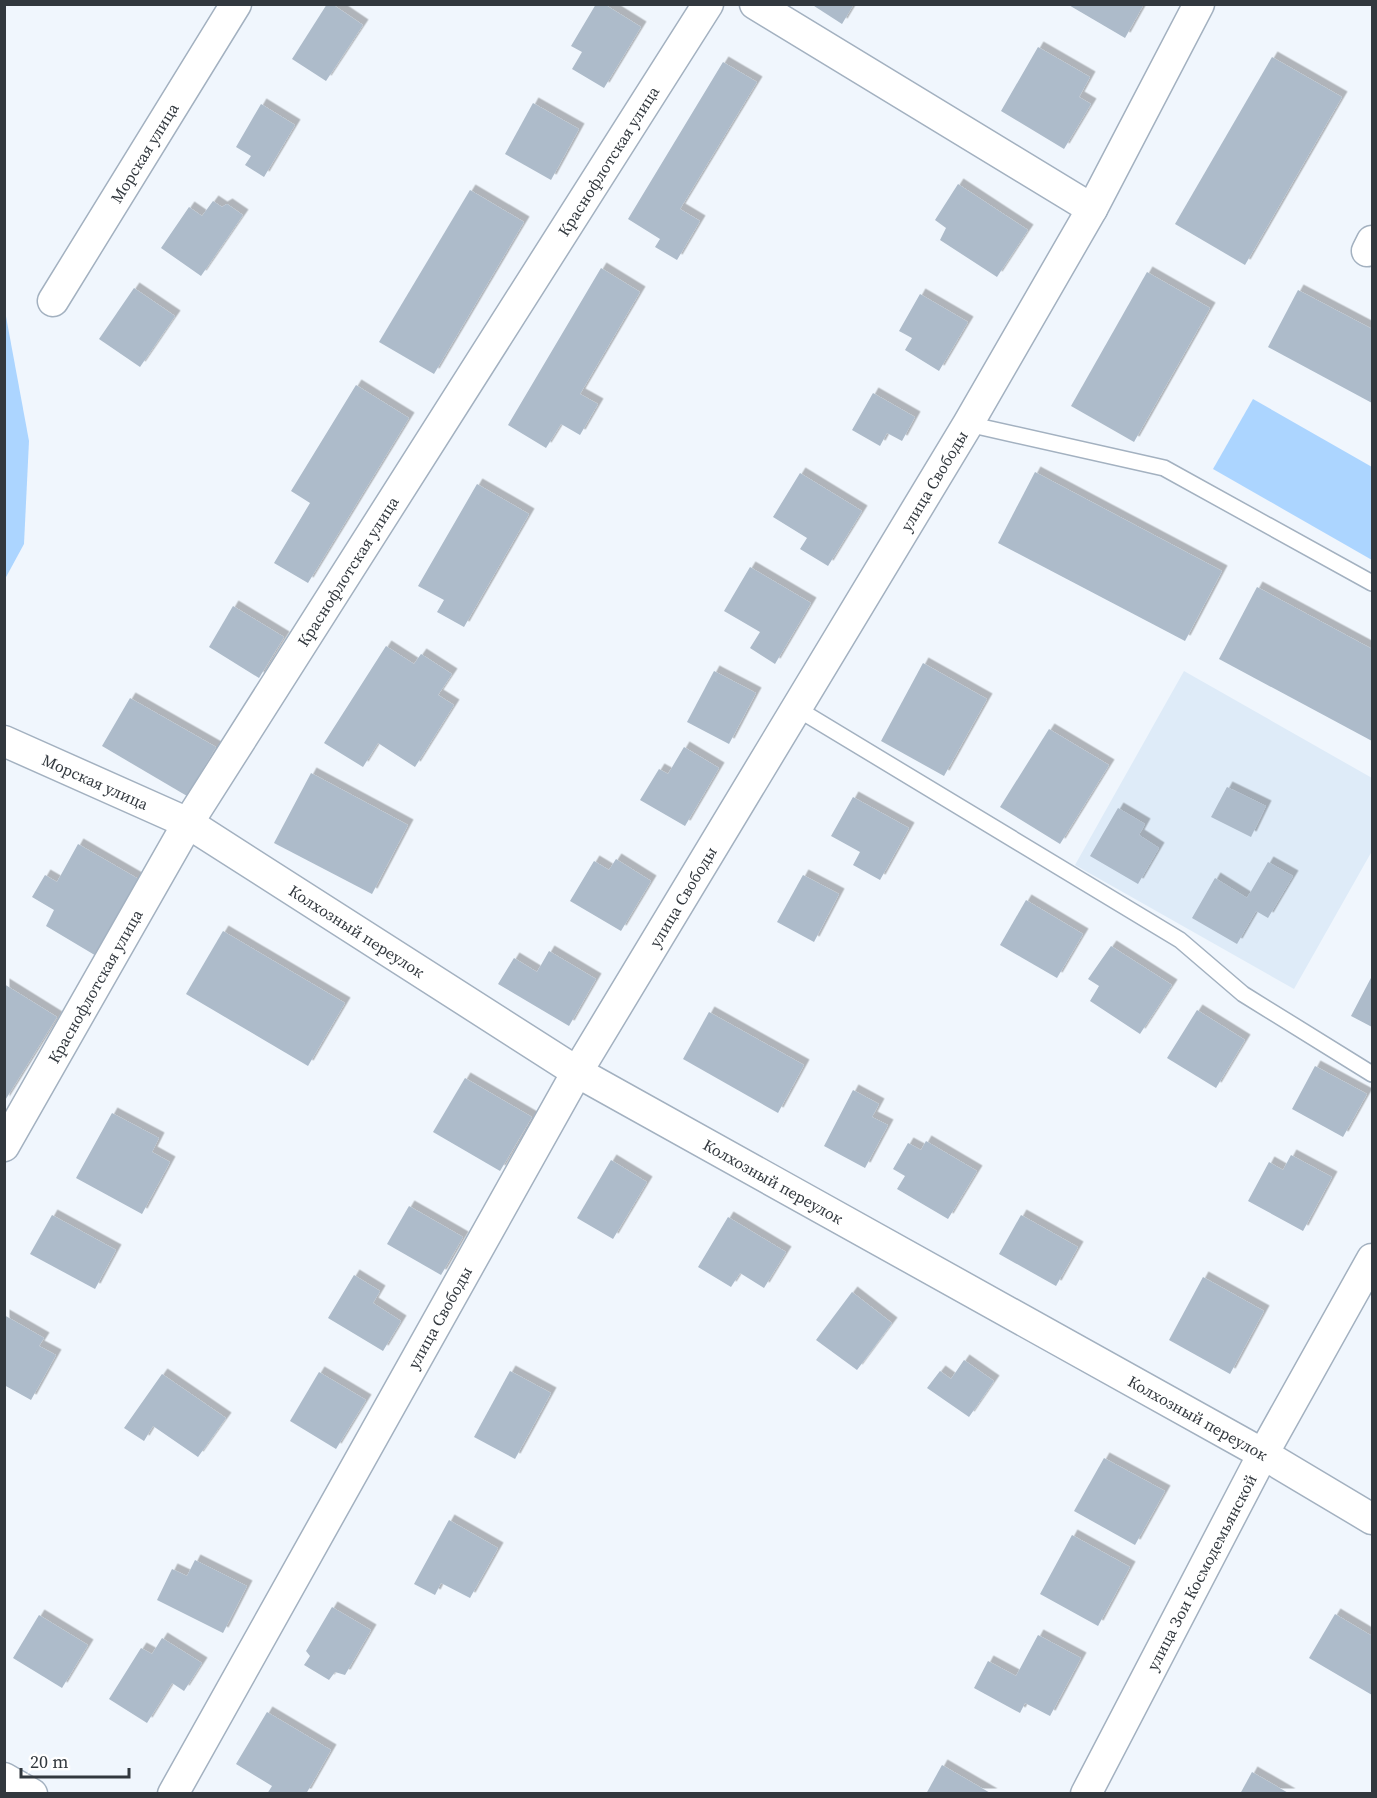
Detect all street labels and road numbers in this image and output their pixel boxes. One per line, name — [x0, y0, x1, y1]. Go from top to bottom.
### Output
street label: Краснофлотская улица — [553, 81, 665, 240]
street label: Морская улица — [105, 98, 184, 207]
street label: улица Свободы — [895, 426, 973, 535]
street label: Краснофлотская улица — [292, 491, 404, 650]
street label: Морская улица — [39, 748, 153, 815]
street label: улица Свободы — [644, 842, 722, 951]
street label: Колхозный переулок — [285, 880, 429, 983]
street label: Краснофлотская улица — [43, 904, 148, 1067]
street label: Колхозный переулок — [699, 1134, 847, 1229]
street label: улица Свободы — [402, 1262, 477, 1373]
street label: Колхозный переулок — [1124, 1370, 1272, 1466]
street label: улица Зои Космодемьянской — [1141, 1470, 1262, 1674]

